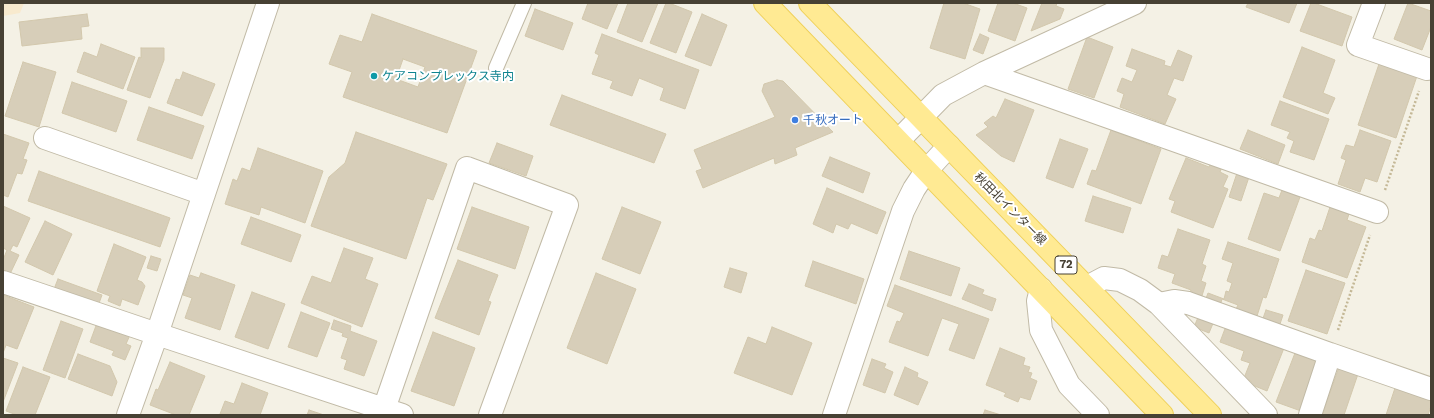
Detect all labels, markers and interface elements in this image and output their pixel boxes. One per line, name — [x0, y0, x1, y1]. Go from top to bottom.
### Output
place label: ケアコンプレックス寺内 — [382, 69, 514, 83]
marker: ケアコンプレックス寺内 — [369, 71, 379, 81]
place label: 千秋オート — [803, 113, 863, 127]
marker: 千秋オート — [790, 115, 800, 125]
street label: 秋田北インター線 — [971, 170, 1049, 248]
road number: 72 — [1055, 256, 1077, 274]

